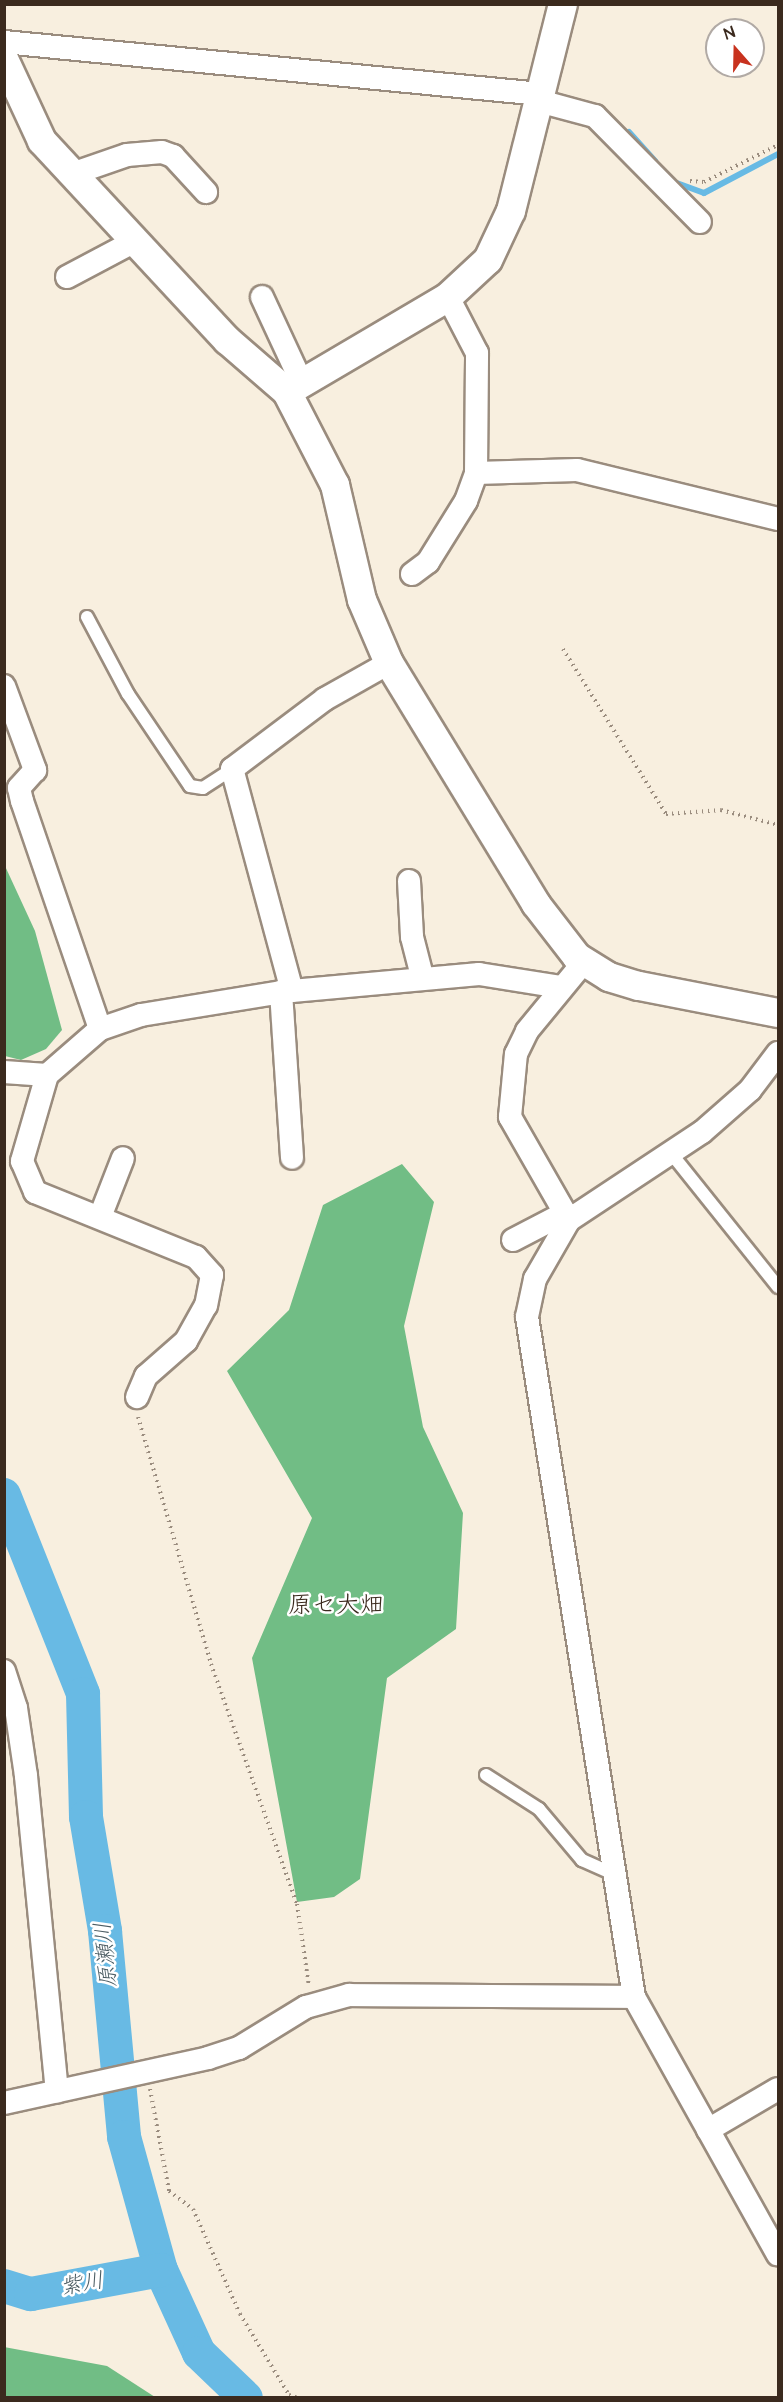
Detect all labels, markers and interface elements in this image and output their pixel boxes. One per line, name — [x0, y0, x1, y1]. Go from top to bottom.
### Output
north arrow — [705, 18, 765, 78]
text: N — [721, 21, 738, 45]
district label: 原セ大畑 — [288, 1592, 384, 1620]
water label: 原瀬川 — [89, 1921, 123, 1989]
water label: 紫川 — [58, 2267, 106, 2301]

